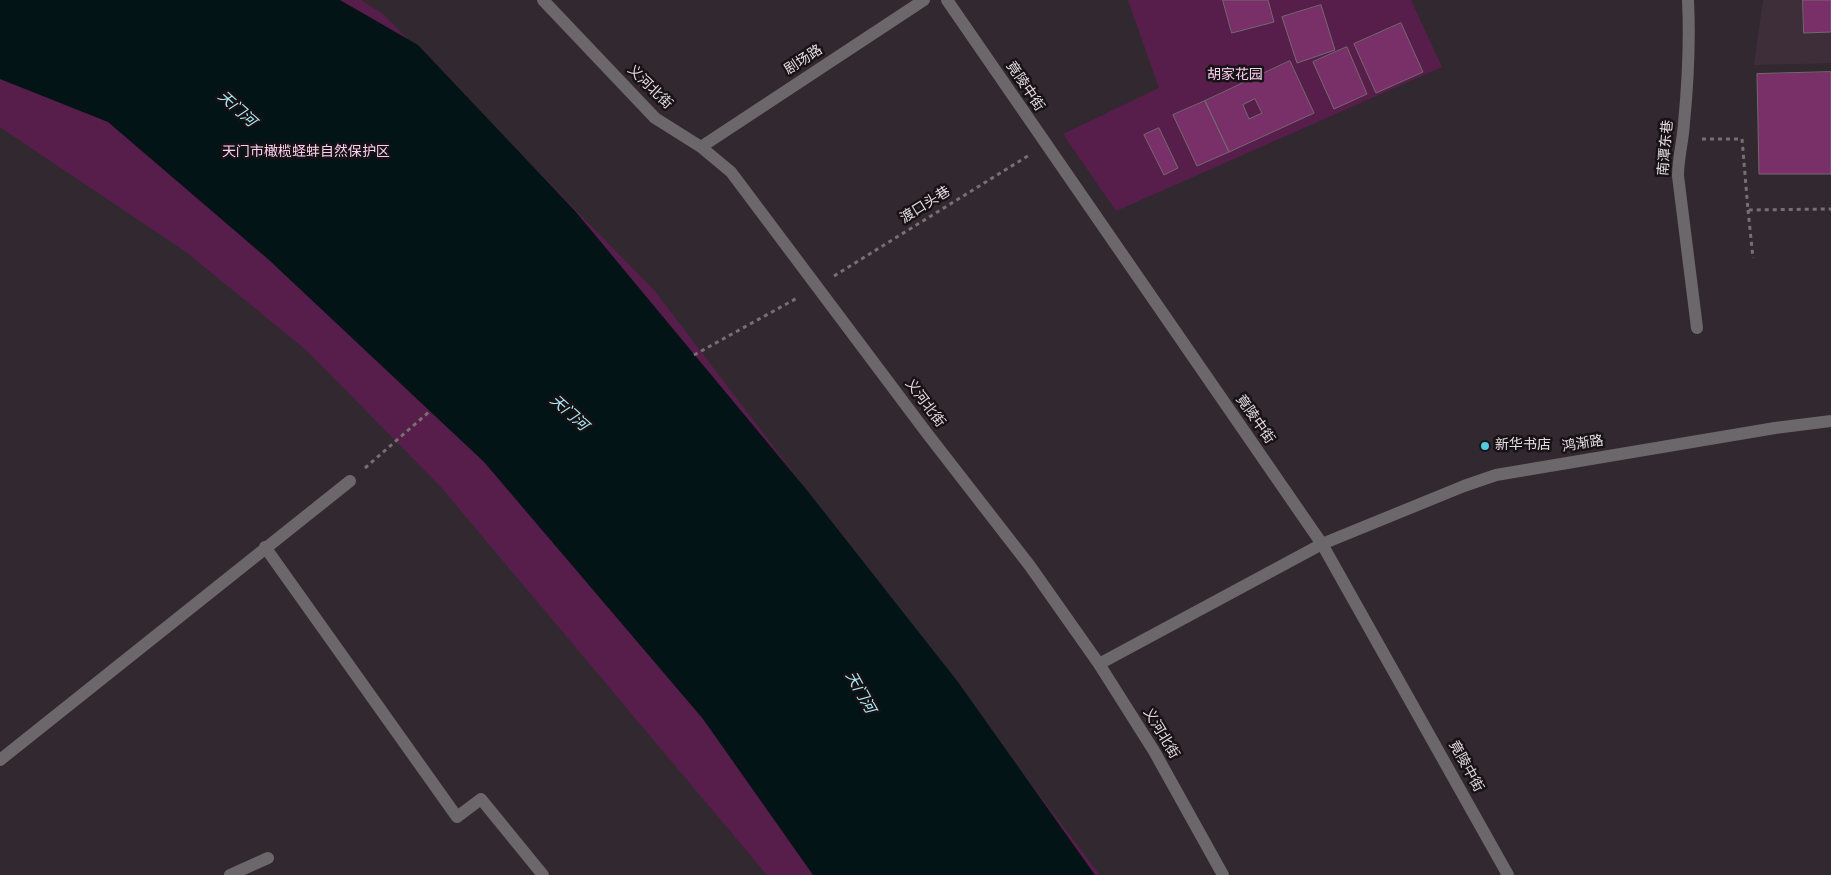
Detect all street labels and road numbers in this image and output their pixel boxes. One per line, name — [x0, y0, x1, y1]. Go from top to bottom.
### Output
street label: 剧场路 — [782, 43, 826, 79]
street label: 竟陵中街 — [1001, 59, 1047, 115]
street label: 义河北街 — [623, 63, 675, 113]
street label: 南潭东巷 — [1656, 119, 1678, 177]
street label: 渡口头巷 — [898, 184, 954, 228]
street label: 义河北街 — [900, 377, 948, 431]
street label: 竟陵中街 — [1231, 392, 1277, 448]
street label: 鸿渐路 — [1561, 433, 1605, 457]
street label: 义河北街 — [1138, 706, 1182, 762]
street label: 竟陵中街 — [1444, 738, 1486, 796]

